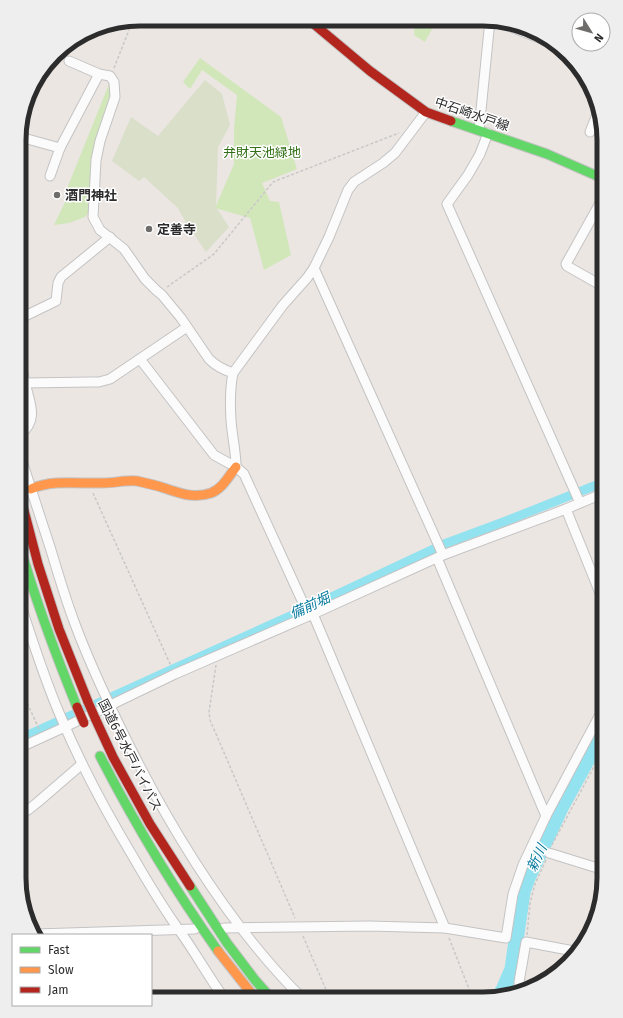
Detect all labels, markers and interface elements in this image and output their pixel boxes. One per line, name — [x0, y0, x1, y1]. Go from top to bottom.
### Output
north arrow — [571, 12, 611, 52]
text: N — [591, 31, 606, 45]
street label: 中石崎水戸線 — [433, 94, 511, 134]
park label: 弁財天池緑地 — [223, 145, 301, 160]
place label: 酒門神社 — [65, 188, 117, 203]
marker: 酒門神社 — [52, 190, 62, 200]
place label: 定善寺 — [157, 222, 196, 237]
marker: 定善寺 — [144, 224, 154, 234]
water label: 備前堀 — [287, 589, 334, 623]
street label: 国道6号水戸バイパス — [95, 696, 165, 814]
water label: 新川 — [523, 840, 551, 874]
legend — [12, 934, 152, 1006]
text: Fast — [48, 943, 70, 957]
text: Slow — [48, 963, 74, 977]
text: Jam — [48, 983, 68, 997]

